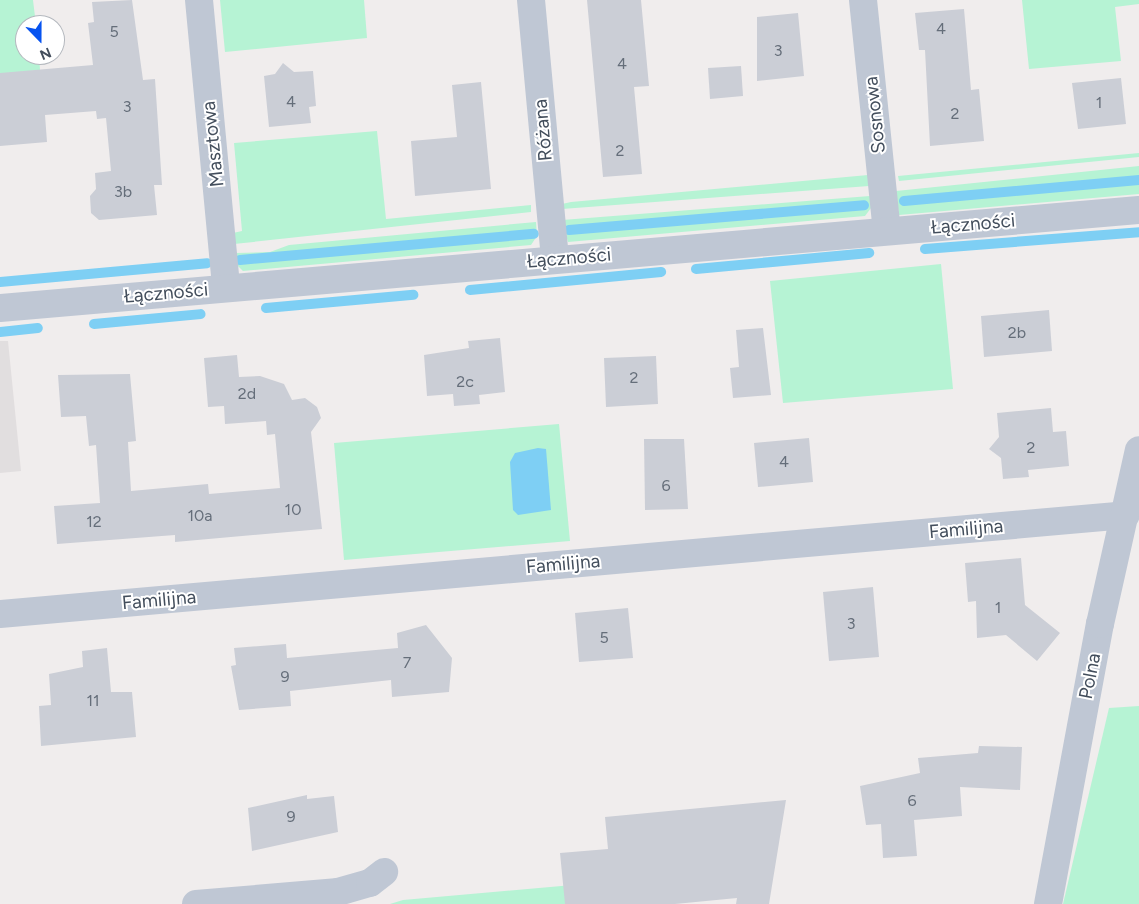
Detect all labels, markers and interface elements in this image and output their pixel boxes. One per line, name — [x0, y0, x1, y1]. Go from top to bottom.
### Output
north arrow — [15, 15, 65, 65]
house number: 4 — [936, 19, 946, 39]
house number: 5 — [109, 22, 119, 42]
house number: 3 — [774, 41, 782, 61]
text: N — [37, 44, 54, 63]
house number: 4 — [617, 54, 627, 74]
street label: Sosnowa — [860, 75, 890, 155]
house number: 4 — [286, 92, 296, 112]
house number: 1 — [1096, 93, 1102, 113]
house number: 3 — [123, 97, 131, 117]
street label: Różana — [529, 98, 557, 162]
street label: Masztowa — [197, 100, 229, 188]
house number: 2 — [951, 104, 959, 124]
house number: 2 — [616, 141, 624, 161]
house number: 3b — [114, 182, 132, 202]
street label: Łączności — [930, 209, 1016, 239]
street label: Łączności — [526, 243, 612, 273]
street label: Łączności — [123, 278, 209, 308]
house number: 2b — [1008, 323, 1026, 343]
house number: 2 — [630, 368, 638, 388]
house number: 2c — [456, 372, 474, 392]
house number: 2d — [238, 384, 256, 404]
house number: 2 — [1027, 438, 1035, 458]
house number: 4 — [779, 452, 789, 472]
house number: 6 — [661, 476, 671, 496]
house number: 10 — [285, 500, 301, 520]
house number: 10a — [187, 506, 213, 526]
house number: 12 — [86, 512, 102, 532]
street label: Familijna — [928, 514, 1004, 544]
street label: Familijna — [525, 549, 601, 579]
street label: Familijna — [121, 585, 197, 615]
house number: 1 — [995, 598, 1001, 618]
house number: 3 — [847, 614, 855, 634]
house number: 5 — [599, 628, 609, 648]
street label: Polna — [1074, 651, 1106, 701]
house number: 7 — [403, 653, 411, 673]
house number: 9 — [280, 667, 290, 687]
house number: 11 — [86, 691, 100, 711]
house number: 6 — [907, 791, 917, 811]
house number: 9 — [286, 807, 296, 827]

